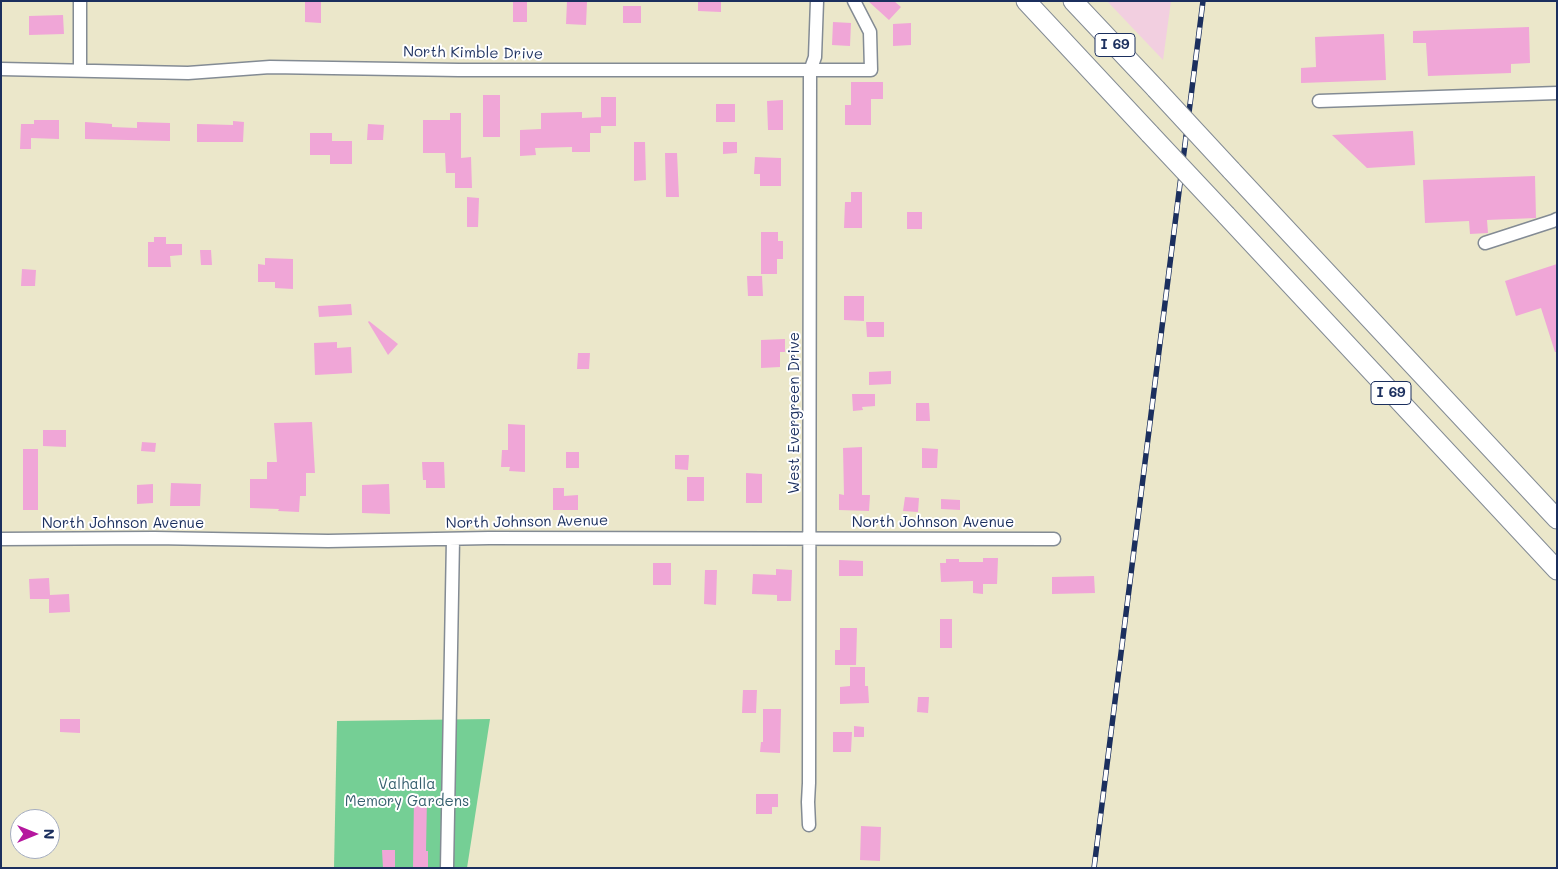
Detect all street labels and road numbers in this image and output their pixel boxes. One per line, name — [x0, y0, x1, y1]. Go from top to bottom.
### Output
road number: I 69 — [1095, 34, 1135, 56]
street label: North Kimble Drive — [403, 43, 543, 63]
street label: West Evergreen Drive — [785, 332, 803, 494]
road number: I 69 — [1371, 382, 1411, 404]
street label: North Johnson Avenue — [446, 512, 608, 532]
street label: North Johnson Avenue — [852, 513, 1014, 531]
street label: North Johnson Avenue — [42, 514, 204, 532]

